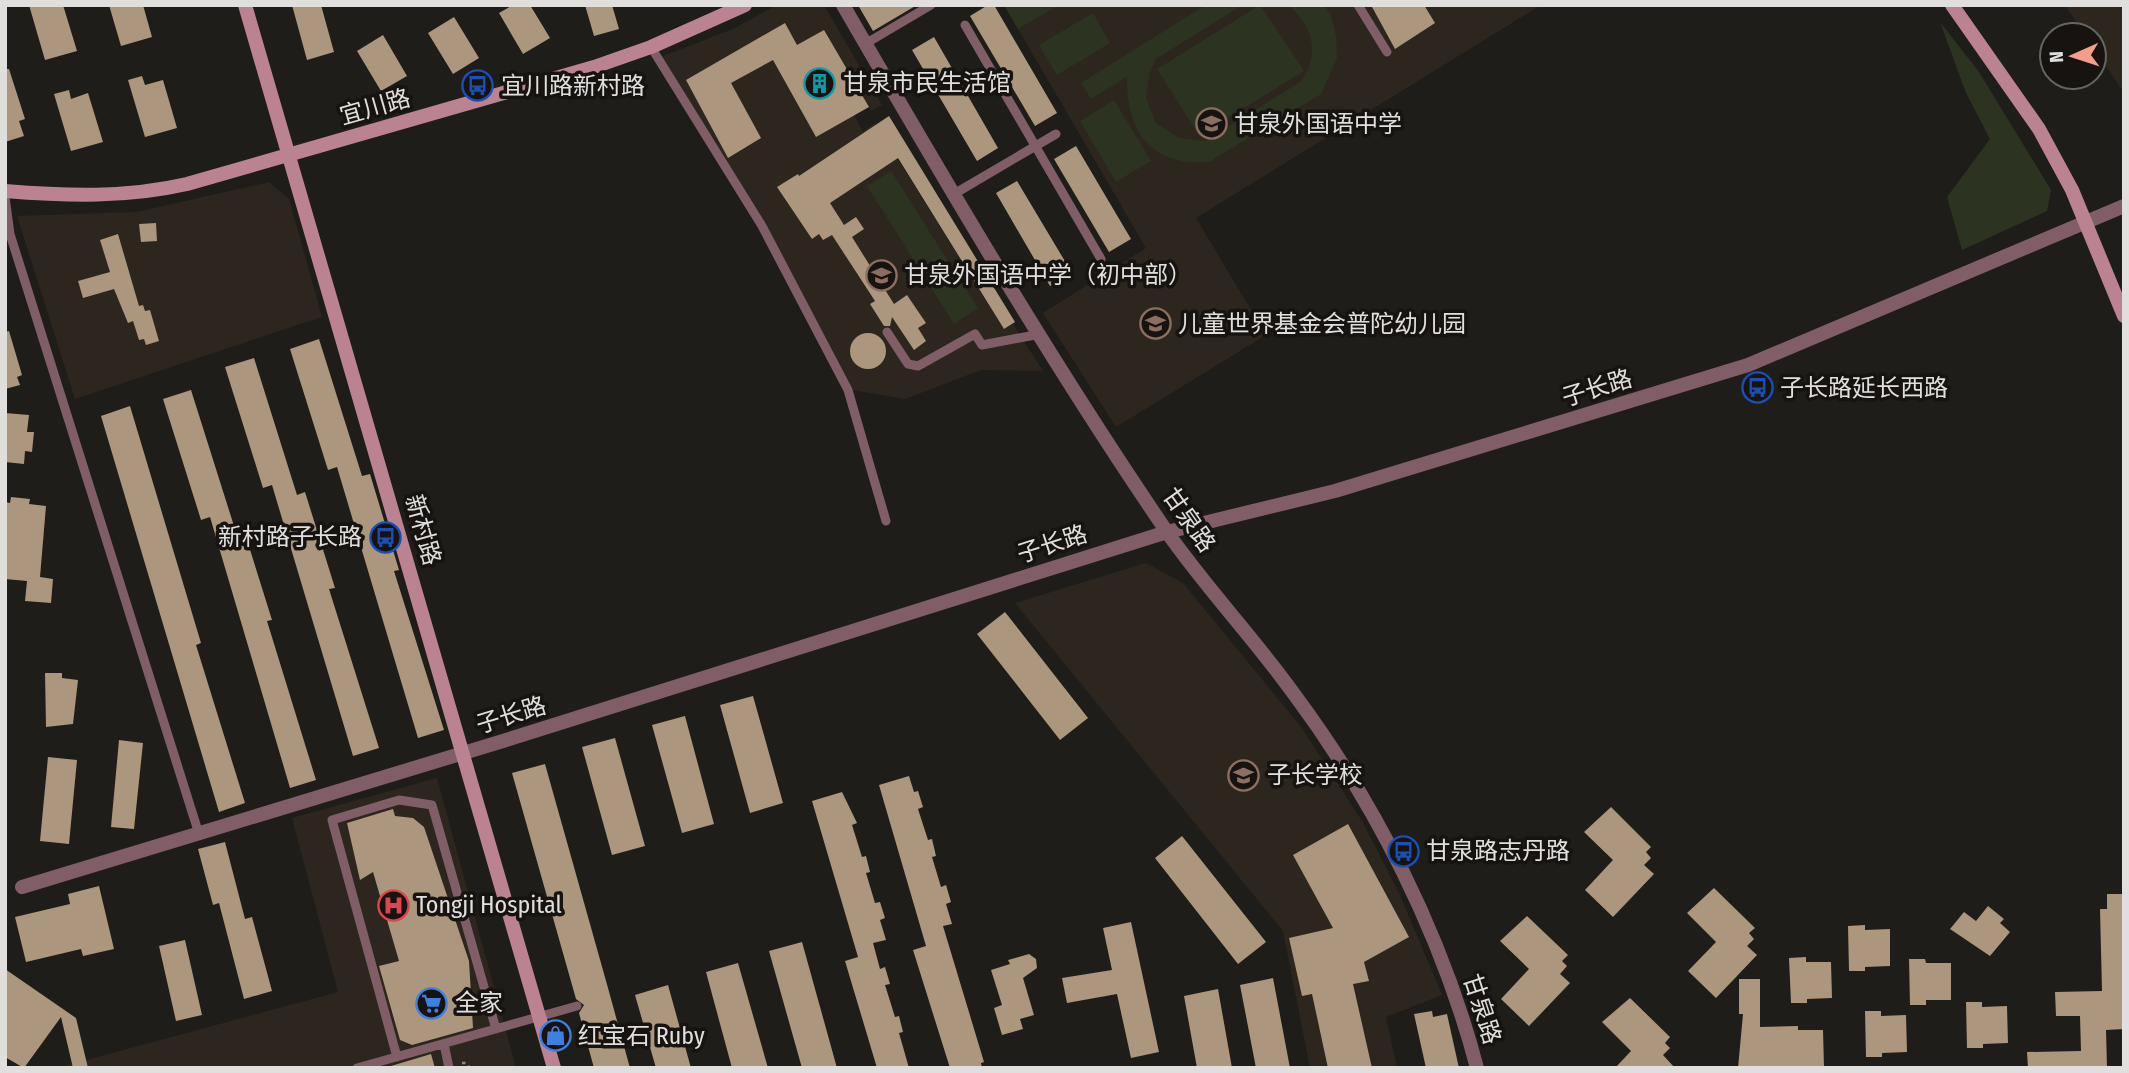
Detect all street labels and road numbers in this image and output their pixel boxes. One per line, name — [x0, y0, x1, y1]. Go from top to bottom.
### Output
street label: 宜川路 — [337, 84, 413, 130]
street label: 子长路 — [1558, 364, 1636, 412]
street label: 甘泉路 — [1157, 482, 1221, 558]
street label: 新村路 — [400, 492, 446, 568]
street label: 子长路 — [1013, 520, 1091, 568]
street label: 子长路 — [472, 691, 550, 739]
street label: 甘泉路 — [1458, 970, 1506, 1048]

